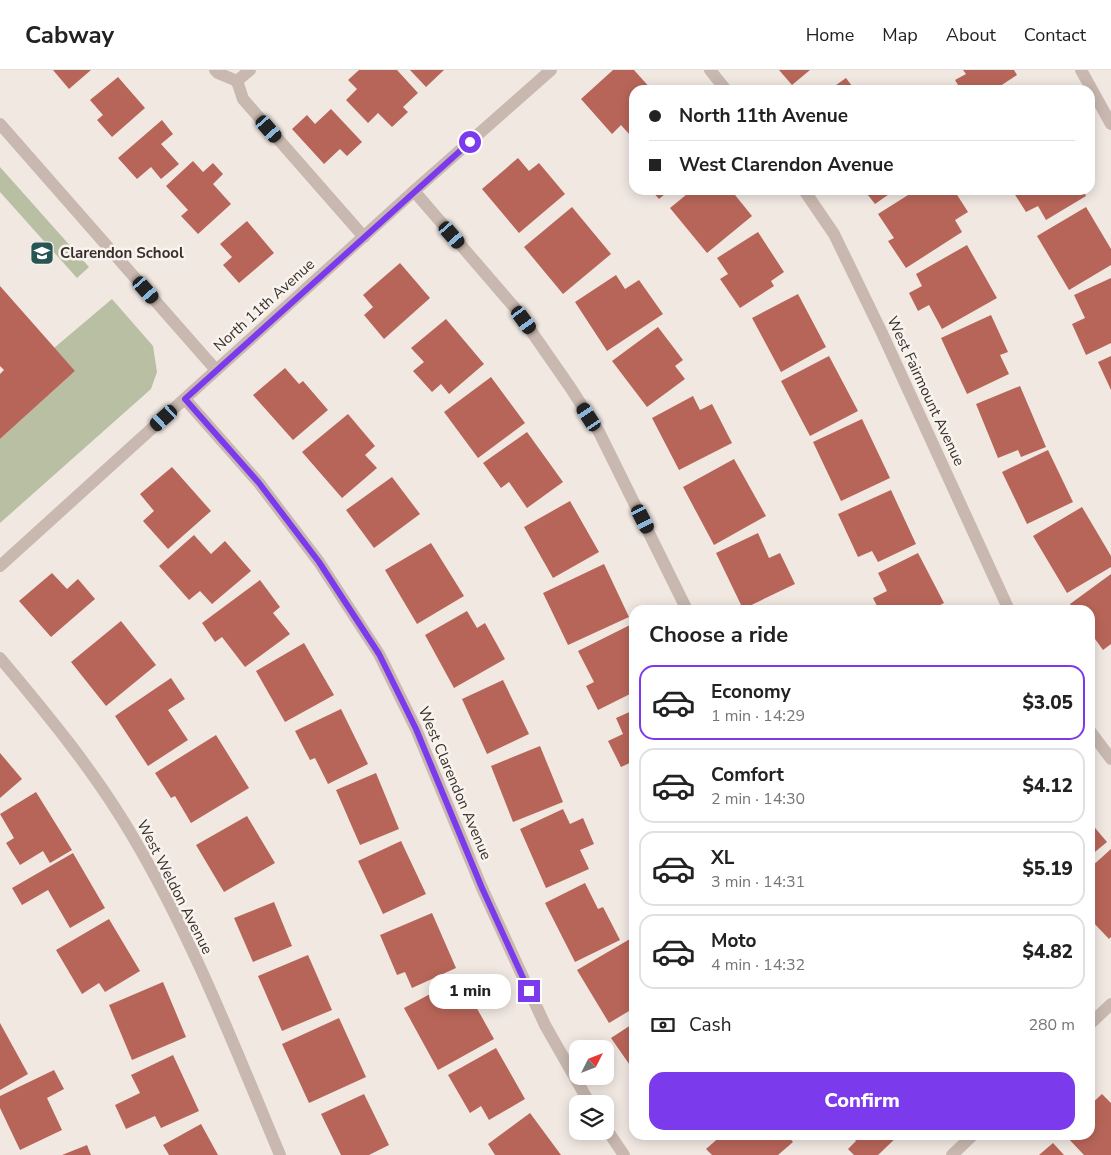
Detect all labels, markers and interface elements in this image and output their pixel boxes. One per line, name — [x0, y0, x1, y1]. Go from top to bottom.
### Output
text: Cabway — [25, 19, 114, 51]
text: Home — [806, 23, 854, 47]
text: Map — [882, 23, 918, 47]
text: About — [946, 23, 996, 47]
text: Contact — [1024, 23, 1086, 47]
text: North 11th Avenue — [679, 103, 848, 129]
car — [253, 113, 284, 145]
route start — [459, 131, 481, 153]
text: West Clarendon Avenue — [679, 152, 894, 178]
car — [436, 219, 467, 251]
school or university icon: Clarendon School — [29, 240, 55, 266]
place label: Clarendon School — [60, 243, 184, 263]
street label: North 11th Avenue — [209, 254, 319, 356]
car — [130, 274, 161, 306]
car — [509, 303, 538, 337]
street label: West Fairmount Avenue — [883, 313, 969, 469]
car — [574, 400, 603, 434]
car — [147, 402, 180, 434]
car — [629, 502, 656, 536]
text: Choose a ride — [649, 620, 788, 650]
text: Economy — [711, 679, 791, 705]
icon: car — [651, 680, 696, 725]
text: $3.05 — [1022, 690, 1073, 716]
street label: West Clarendon Avenue — [414, 703, 496, 863]
text: 1 min · 14:29 — [711, 705, 805, 727]
text: Comfort — [711, 762, 784, 788]
icon: car — [651, 763, 696, 808]
text: $4.12 — [1022, 773, 1073, 799]
text: 2 min · 14:30 — [711, 788, 805, 810]
street label: West Weldon Avenue — [132, 816, 218, 958]
text: XL — [711, 845, 734, 871]
icon: car — [651, 846, 696, 891]
text: $5.19 — [1022, 856, 1073, 882]
text: 3 min · 14:31 — [711, 871, 805, 893]
text: Moto — [711, 928, 757, 954]
icon: car — [651, 929, 696, 974]
text: $4.82 — [1022, 939, 1073, 965]
text: 4 min · 14:32 — [711, 954, 805, 976]
callout: 1 min — [429, 974, 512, 1008]
text: 1 min — [449, 980, 491, 1002]
route end — [518, 980, 540, 1002]
icon: cash — [649, 1011, 677, 1039]
text: Cash — [689, 1012, 731, 1038]
text: 280 m — [1028, 1014, 1075, 1036]
north arrow — [569, 1040, 614, 1085]
map controls — [569, 1040, 614, 1140]
button: Confirm — [649, 1072, 1075, 1130]
button: layers — [569, 1095, 614, 1140]

